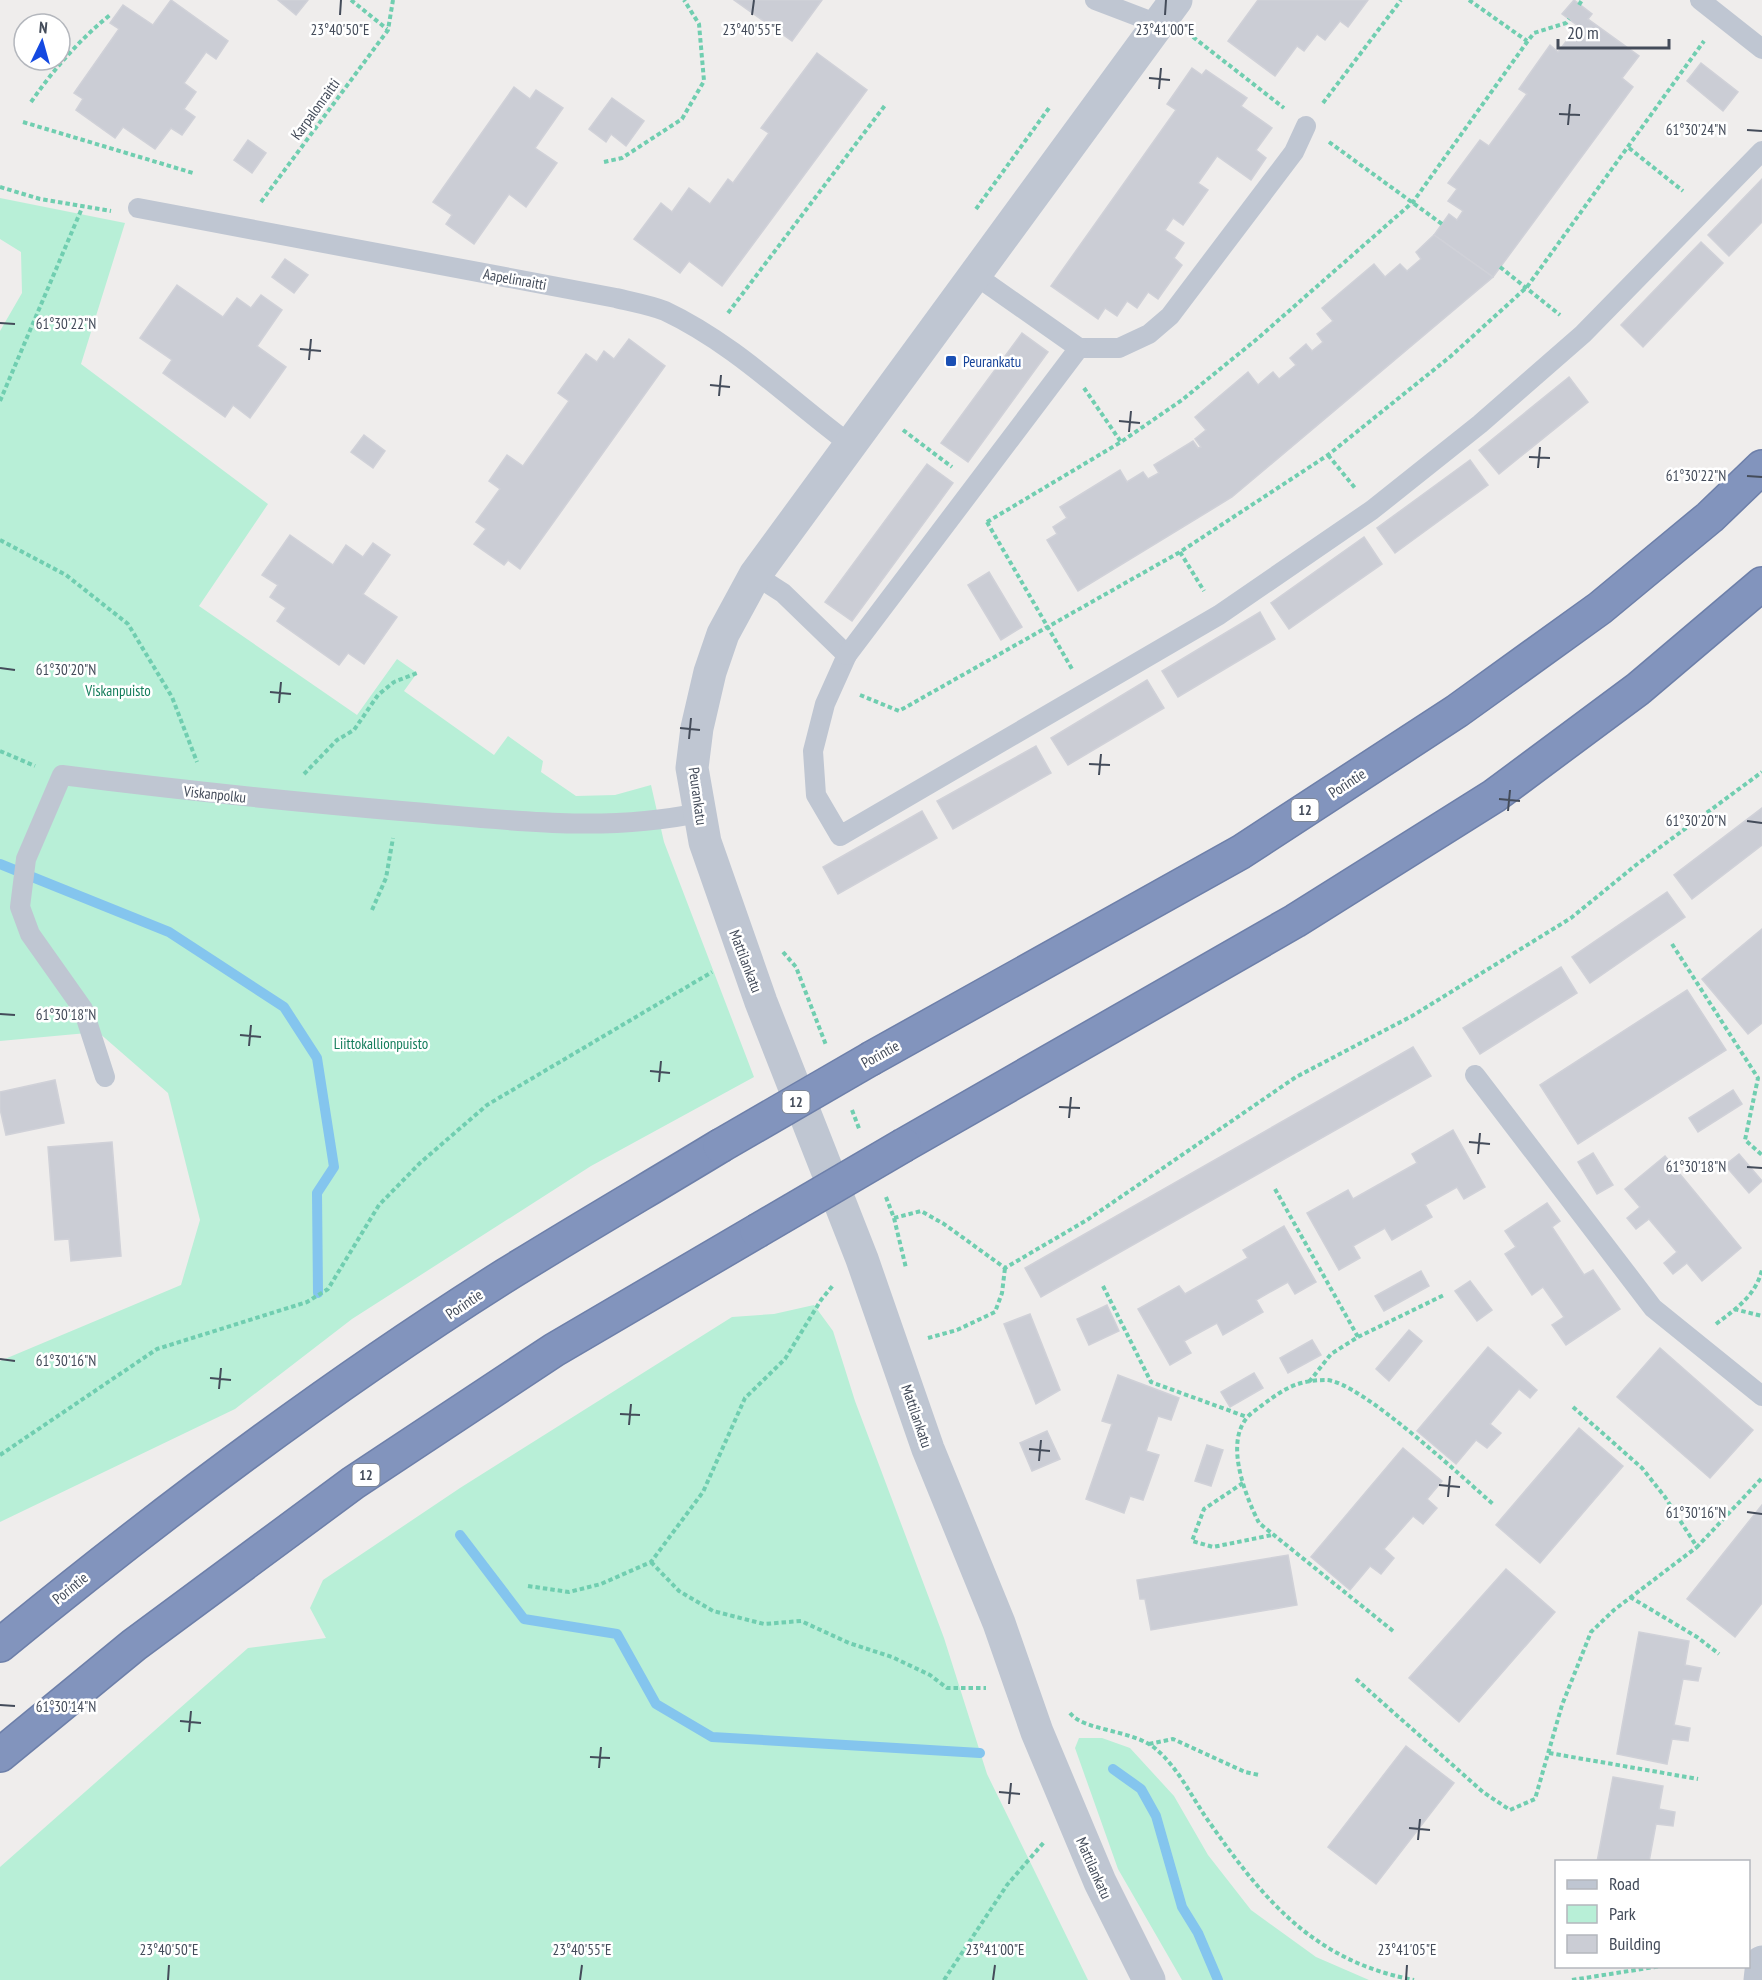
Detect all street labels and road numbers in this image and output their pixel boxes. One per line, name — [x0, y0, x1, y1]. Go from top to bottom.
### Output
street label: Karpalonraitti — [286, 75, 344, 143]
street label: Aapelinraitti — [482, 264, 548, 294]
street label: Porintie — [1325, 764, 1369, 802]
street label: Peurankatu — [685, 766, 711, 826]
street label: Viskanpolku — [182, 781, 247, 807]
road number: 12 — [1292, 799, 1318, 821]
street label: Mattilankatu — [725, 927, 767, 995]
street label: Porintie — [858, 1036, 902, 1072]
road number: 12 — [782, 1091, 810, 1113]
street label: Porintie — [442, 1285, 486, 1323]
street label: Mattilankatu — [897, 1382, 937, 1450]
road number: 12 — [352, 1464, 380, 1486]
street label: Porintie — [48, 1568, 92, 1608]
street label: Mattilankatu — [1072, 1834, 1116, 1902]

